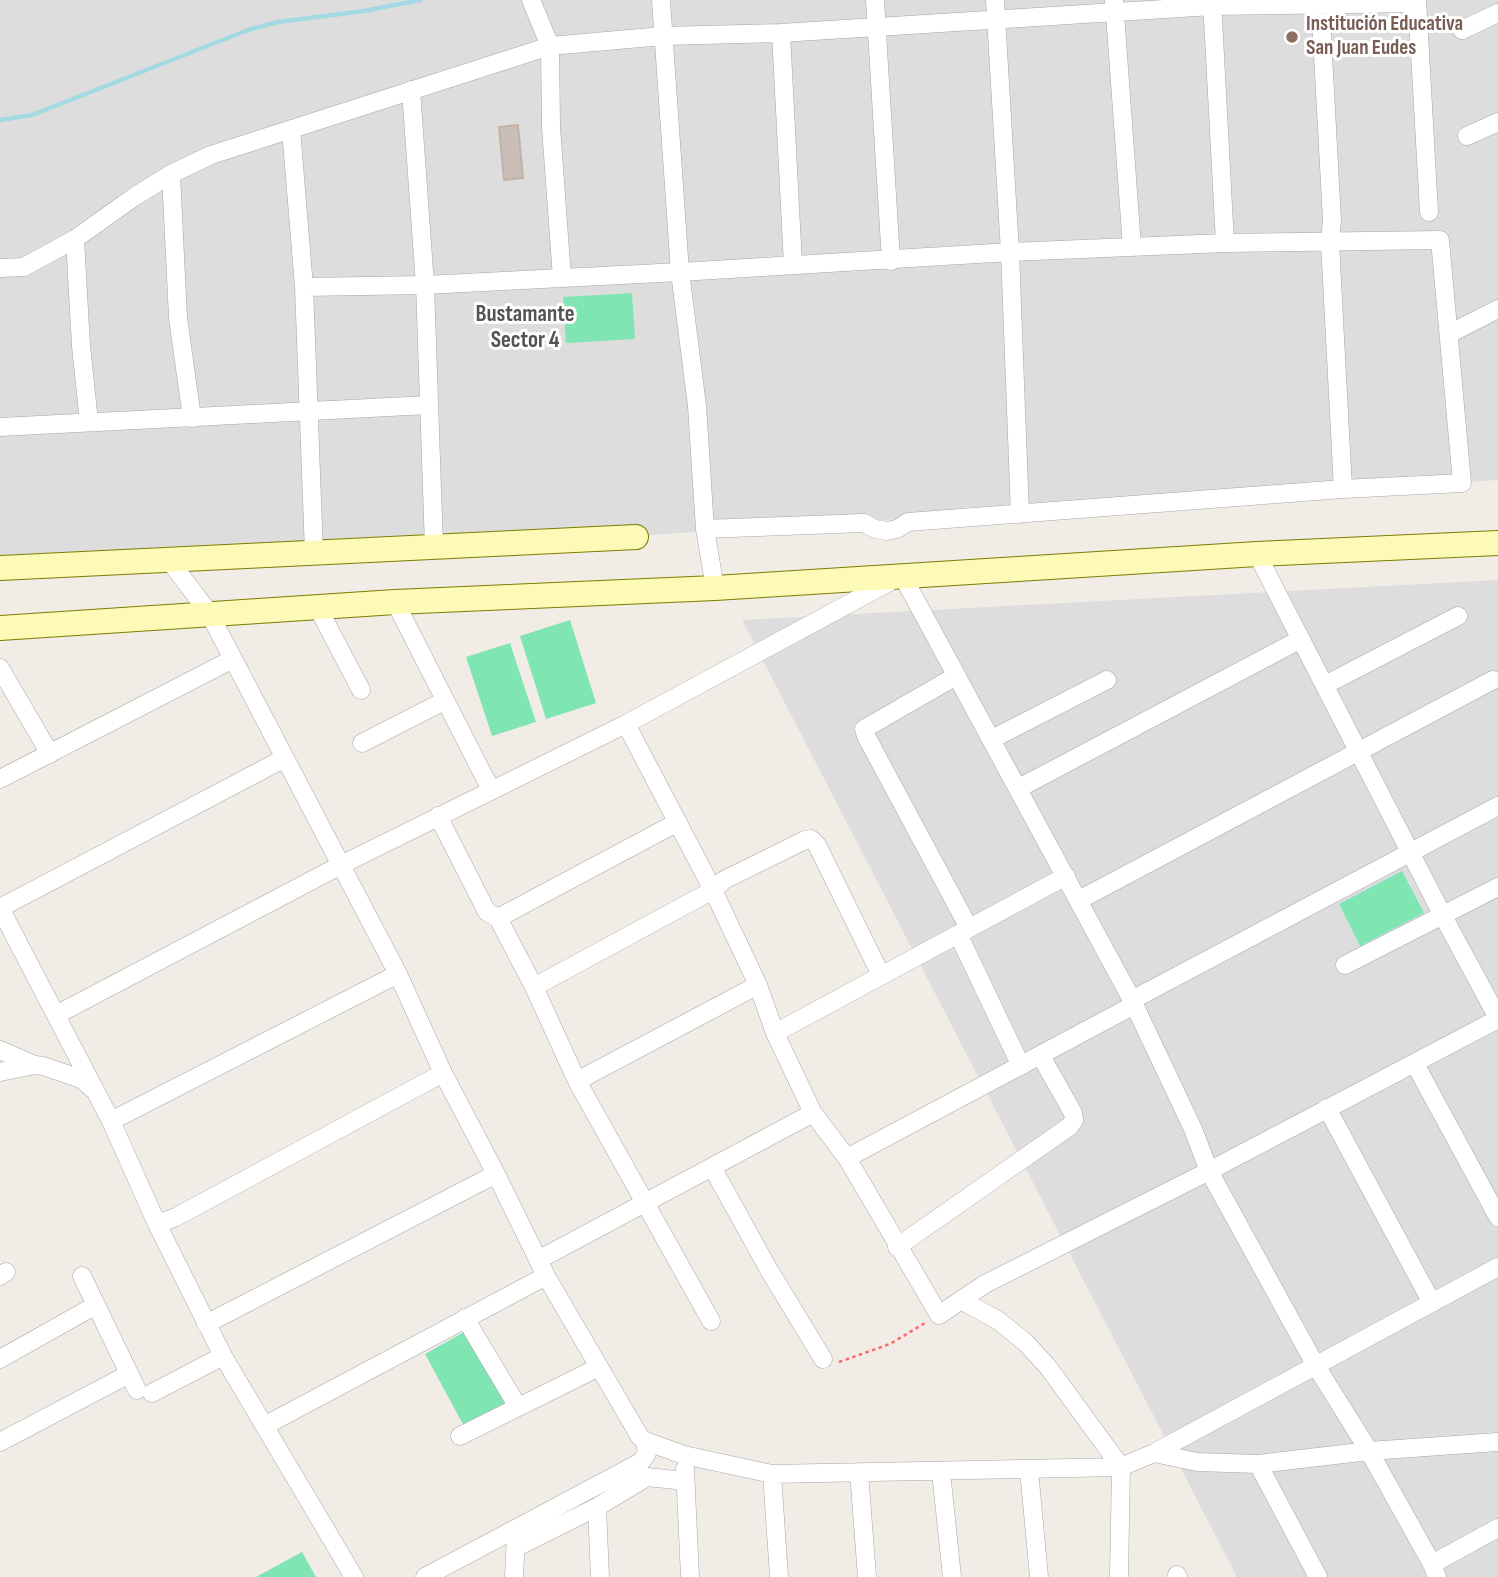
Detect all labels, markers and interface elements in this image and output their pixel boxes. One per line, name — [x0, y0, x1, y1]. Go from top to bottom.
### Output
place label: Institución Educativa San Juan Eudes — [1306, 12, 1463, 62]
marker: Institución Educativa San Juan Eudes — [1284, 29, 1300, 45]
district label: Bustamante Sector 4 — [475, 301, 575, 355]

